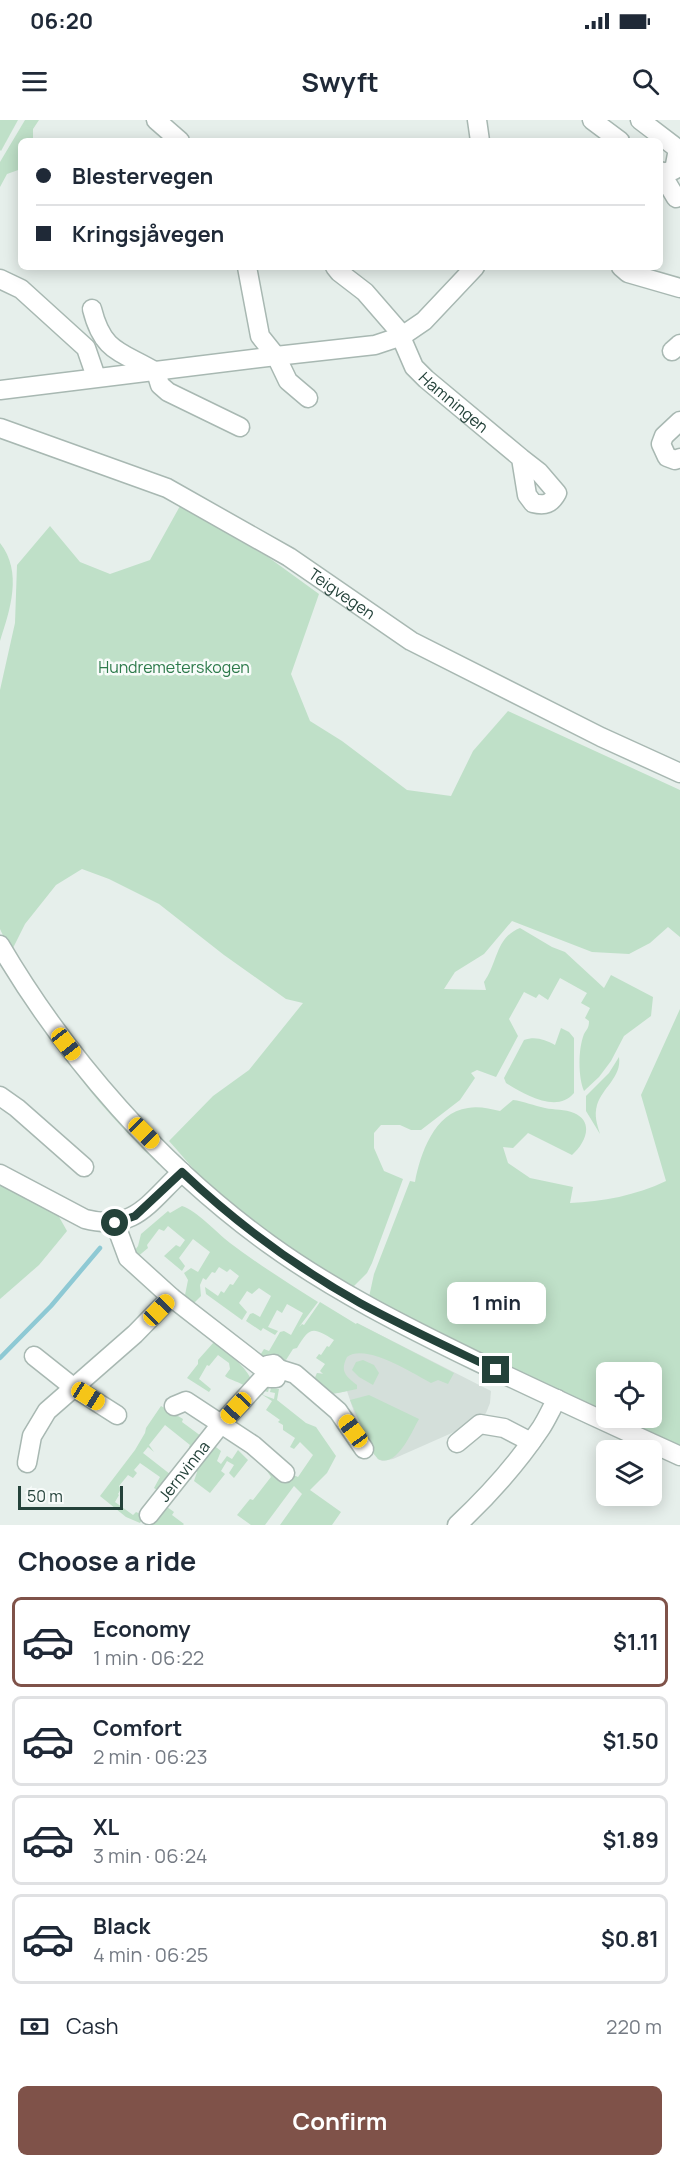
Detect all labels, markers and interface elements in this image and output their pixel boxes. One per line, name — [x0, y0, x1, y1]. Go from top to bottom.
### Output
text: 06:20 — [30, 6, 93, 36]
text: Swyft — [301, 63, 379, 100]
icon: menu — [18, 65, 51, 98]
icon: search — [629, 65, 662, 98]
text: Blestervegen — [72, 161, 213, 191]
text: Kringsjåvegen — [72, 219, 224, 249]
street label: Hamningen — [414, 367, 493, 438]
street label: Teigvegen — [304, 563, 380, 624]
park label: Hundremeterskogen — [98, 656, 250, 678]
car — [48, 1024, 84, 1064]
car — [125, 1114, 163, 1152]
route start — [101, 1209, 128, 1236]
callout: 1 min — [446, 1283, 546, 1325]
text: 1 min — [472, 1289, 521, 1316]
car — [140, 1291, 178, 1329]
route end — [482, 1356, 509, 1383]
map controls — [596, 1362, 662, 1506]
button: locate — [596, 1362, 662, 1428]
car — [68, 1379, 108, 1413]
car — [217, 1389, 255, 1427]
car — [335, 1411, 371, 1451]
street label: Jernvinna — [153, 1436, 215, 1506]
button: layers — [596, 1440, 662, 1506]
scale bar — [18, 1483, 123, 1510]
text: 50 m — [27, 1485, 63, 1507]
text: Choose a ride — [18, 1542, 196, 1579]
text: Economy — [93, 1614, 191, 1644]
icon: car — [21, 1615, 75, 1669]
text: $1.11 — [613, 1627, 659, 1657]
text: 1 min · 06:22 — [93, 1644, 204, 1671]
text: Comfort — [93, 1713, 182, 1743]
icon: car — [21, 1714, 75, 1768]
text: $1.50 — [602, 1726, 659, 1756]
text: 2 min · 06:23 — [93, 1743, 208, 1770]
text: XL — [93, 1812, 119, 1842]
icon: car — [21, 1813, 75, 1867]
text: $1.89 — [603, 1825, 659, 1855]
text: 3 min · 06:24 — [93, 1842, 207, 1869]
text: Black — [93, 1911, 150, 1941]
icon: car — [21, 1912, 75, 1966]
text: $0.81 — [601, 1924, 659, 1954]
text: 4 min · 06:25 — [93, 1941, 208, 1968]
icon: cash — [18, 2010, 51, 2043]
text: Cash — [66, 2011, 119, 2041]
text: 220 m — [606, 2013, 662, 2040]
button: Confirm — [18, 2086, 662, 2155]

